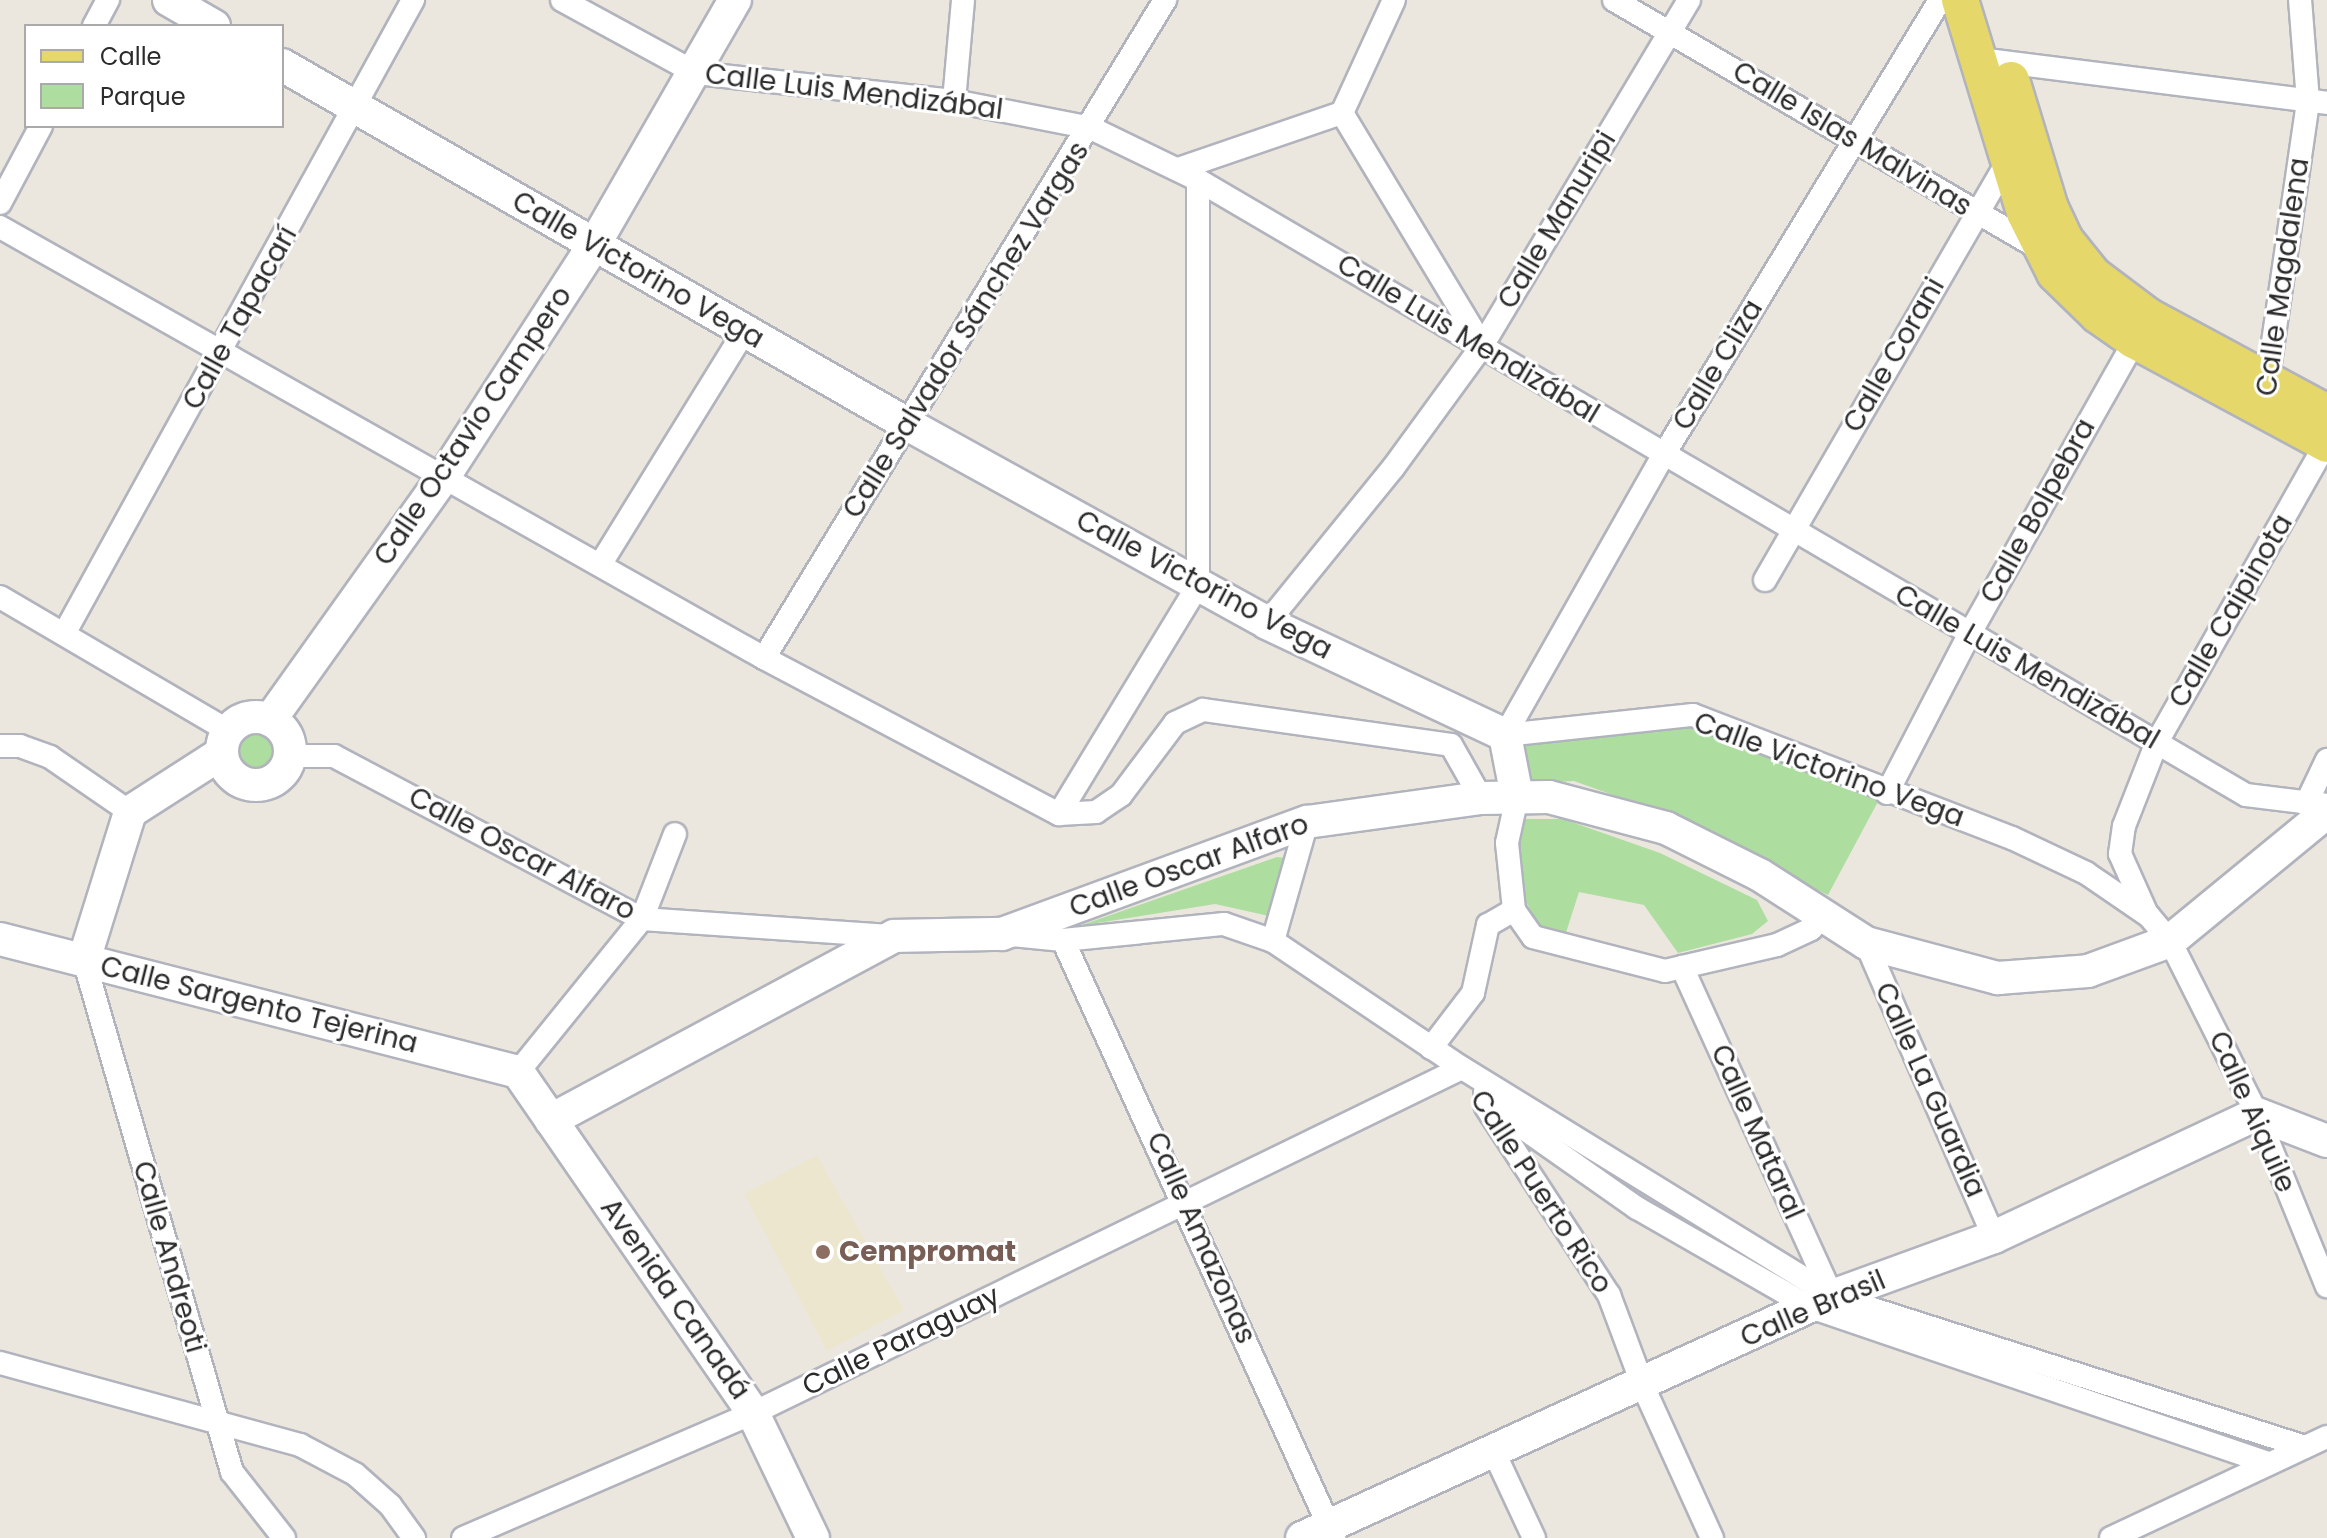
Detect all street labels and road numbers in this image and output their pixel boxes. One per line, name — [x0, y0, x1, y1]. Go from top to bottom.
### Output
street label: Calle Islas Malvinas — [1727, 54, 1977, 224]
street label: Calle Luis Mendizábal — [703, 57, 1005, 127]
street label: Calle Manuripi — [1491, 125, 1623, 315]
street label: Calle Salvador Sánchez Vargas — [836, 136, 1096, 524]
street label: Calle Magdalena — [2250, 156, 2316, 398]
street label: Calle Victorino Vega — [506, 184, 770, 356]
street label: Calle Tapacarí — [176, 220, 304, 416]
street label: Calle Luis Mendizábal — [1331, 247, 1605, 431]
street label: Calle Corani — [1836, 272, 1952, 438]
street label: Calle Octavio Campero — [367, 280, 579, 572]
street label: Calle Cliza — [1666, 294, 1770, 436]
street label: Calle Bolpebra — [1973, 413, 2103, 609]
street label: Calle Victorino Vega — [1070, 503, 1338, 667]
street label: Calle Caipinota — [2162, 508, 2300, 714]
street label: Calle Luis Mendizábal — [1889, 578, 2165, 756]
street label: Calle Victorino Vega — [1689, 705, 1969, 835]
street label: Calle Oscar Alfaro — [403, 780, 641, 928]
street label: Calle Oscar Alfaro — [1065, 807, 1313, 925]
street label: Calle Sargento Tejerina — [97, 949, 421, 1061]
street label: Calle La Guardia — [1868, 977, 1992, 1203]
street label: Calle Aiquile — [2201, 1026, 2303, 1198]
street label: Calle Mataral — [1704, 1039, 1810, 1225]
street label: Calle Puerto Rico — [1463, 1084, 1619, 1300]
street label: Calle Amazonas — [1139, 1127, 1263, 1349]
street label: Calle Andreoti — [126, 1157, 212, 1357]
street label: Avenida Canadá — [593, 1192, 757, 1406]
street label: Calle Brasil — [1736, 1263, 1890, 1355]
street label: Calle Paraguay — [797, 1279, 1005, 1403]

